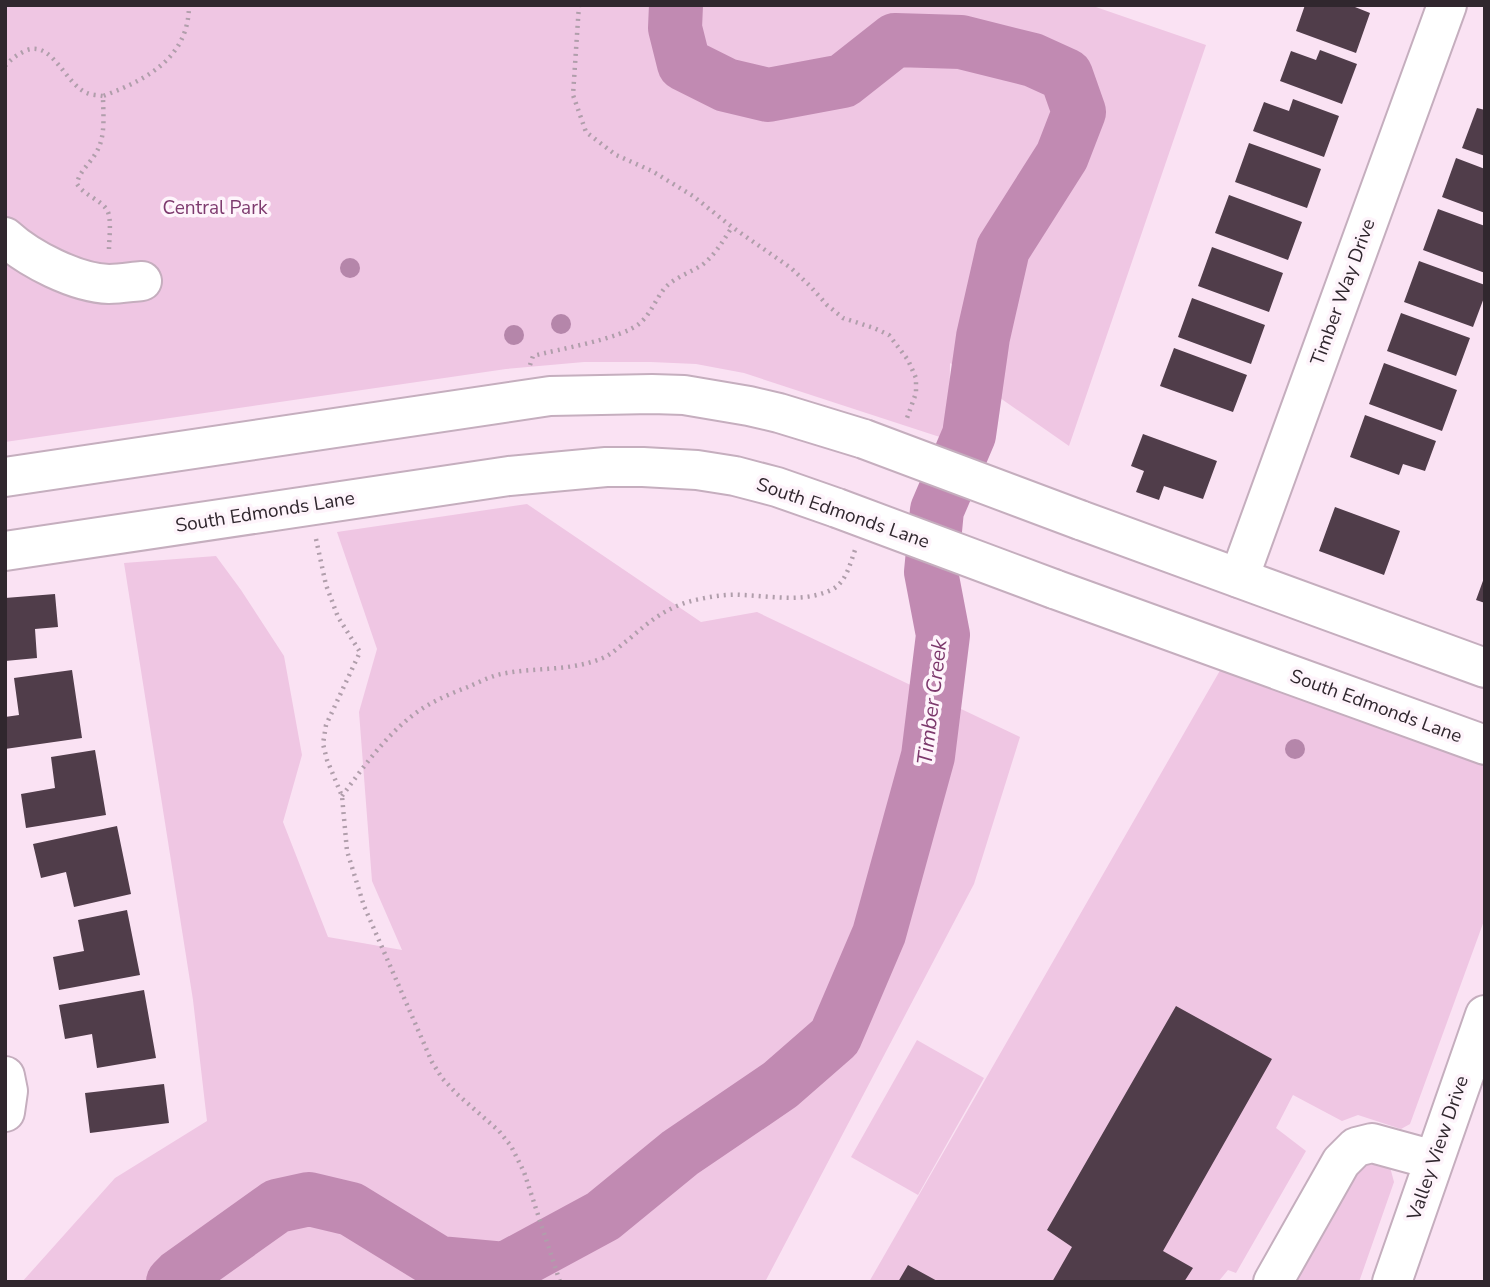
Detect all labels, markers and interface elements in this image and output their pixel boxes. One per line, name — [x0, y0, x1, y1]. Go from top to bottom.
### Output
park label: Central Park — [163, 195, 268, 221]
street label: Timber Way Drive — [1304, 215, 1382, 369]
street label: South Edmonds Lane — [753, 471, 933, 555]
street label: South Edmonds Lane — [173, 485, 357, 539]
water label: Timber Creek — [910, 637, 954, 766]
street label: South Edmonds Lane — [1286, 663, 1466, 749]
street label: Valley View Drive — [1401, 1072, 1475, 1225]

